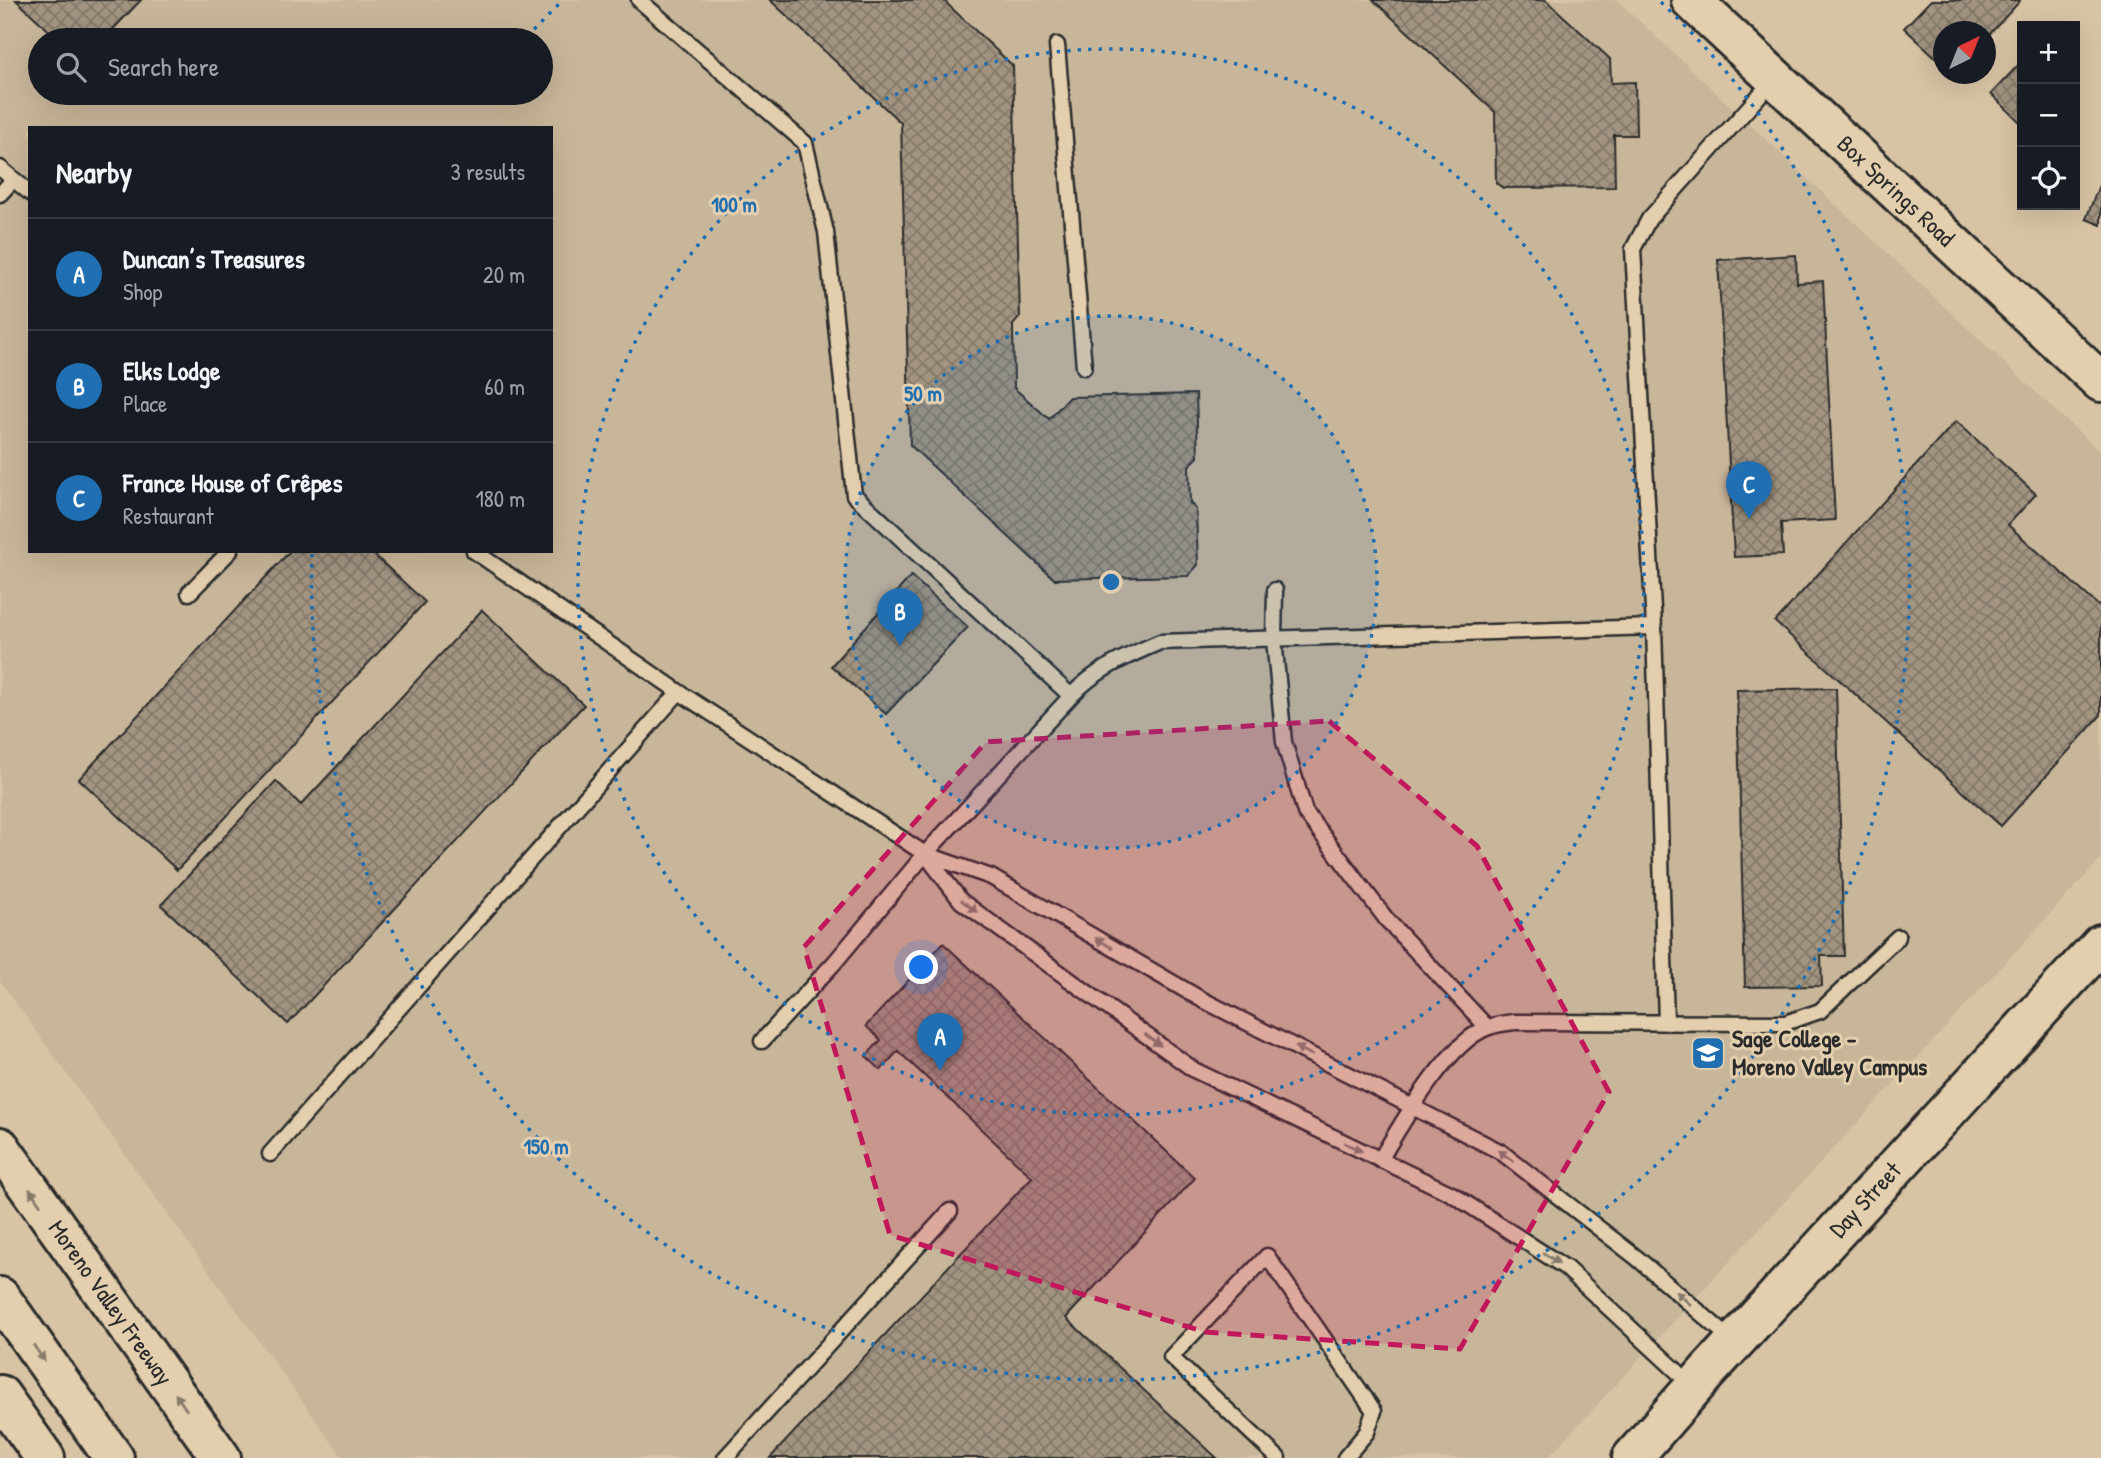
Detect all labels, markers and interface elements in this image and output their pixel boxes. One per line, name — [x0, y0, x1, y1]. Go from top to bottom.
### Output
north arrow — [1933, 21, 1996, 84]
map controls — [2017, 21, 2080, 210]
button: + — [2017, 21, 2080, 84]
search box — [28, 28, 553, 105]
icon: search — [52, 48, 90, 86]
text: Search here — [108, 49, 219, 84]
button: − — [2017, 84, 2080, 147]
street label: Box Springs Road — [1831, 127, 1962, 253]
button: locate — [2017, 147, 2080, 210]
text: Nearby — [56, 152, 132, 192]
text: 3 results — [450, 156, 525, 187]
text: 100 m — [711, 190, 757, 219]
text: Duncan’s Treasures — [123, 241, 305, 276]
text: A — [73, 259, 85, 290]
text: 20 m — [483, 259, 525, 290]
text: Shop — [123, 276, 162, 307]
text: Elks Lodge — [123, 353, 220, 388]
text: B — [73, 371, 85, 402]
text: 60 m — [485, 371, 525, 402]
text: 50 m — [904, 379, 942, 408]
text: Place — [123, 388, 167, 419]
pin: C — [1726, 461, 1772, 519]
text: France House of Crêpes — [123, 465, 342, 500]
text: C — [73, 483, 85, 514]
text: 180 m — [475, 483, 525, 514]
text: Restaurant — [123, 500, 214, 531]
centre of rings — [1099, 570, 1123, 594]
pin: B — [877, 588, 923, 646]
one-way arrow — [960, 898, 978, 912]
one-way arrow — [1094, 937, 1114, 949]
your location — [904, 950, 938, 984]
pin: A — [917, 1013, 963, 1071]
place label: Sage College - Moreno Valley Campus — [1732, 1022, 1927, 1083]
one-way arrow — [1144, 1033, 1162, 1047]
school or university icon: Sage College - Moreno Valley Campus — [1689, 1034, 1727, 1072]
one-way arrow — [1294, 1046, 1314, 1057]
text: 150 m — [523, 1132, 569, 1161]
one-way arrow — [1343, 1141, 1363, 1152]
one-way arrow — [1497, 1149, 1515, 1163]
street label: Day Street — [1822, 1154, 1908, 1244]
one-way arrow — [29, 1188, 43, 1206]
street label: Moreno Valley Freeway — [42, 1213, 181, 1391]
one-way arrow — [1541, 1251, 1561, 1264]
one-way arrow — [1674, 1290, 1692, 1306]
one-way arrow — [32, 1344, 46, 1362]
one-way arrow — [174, 1393, 188, 1411]

